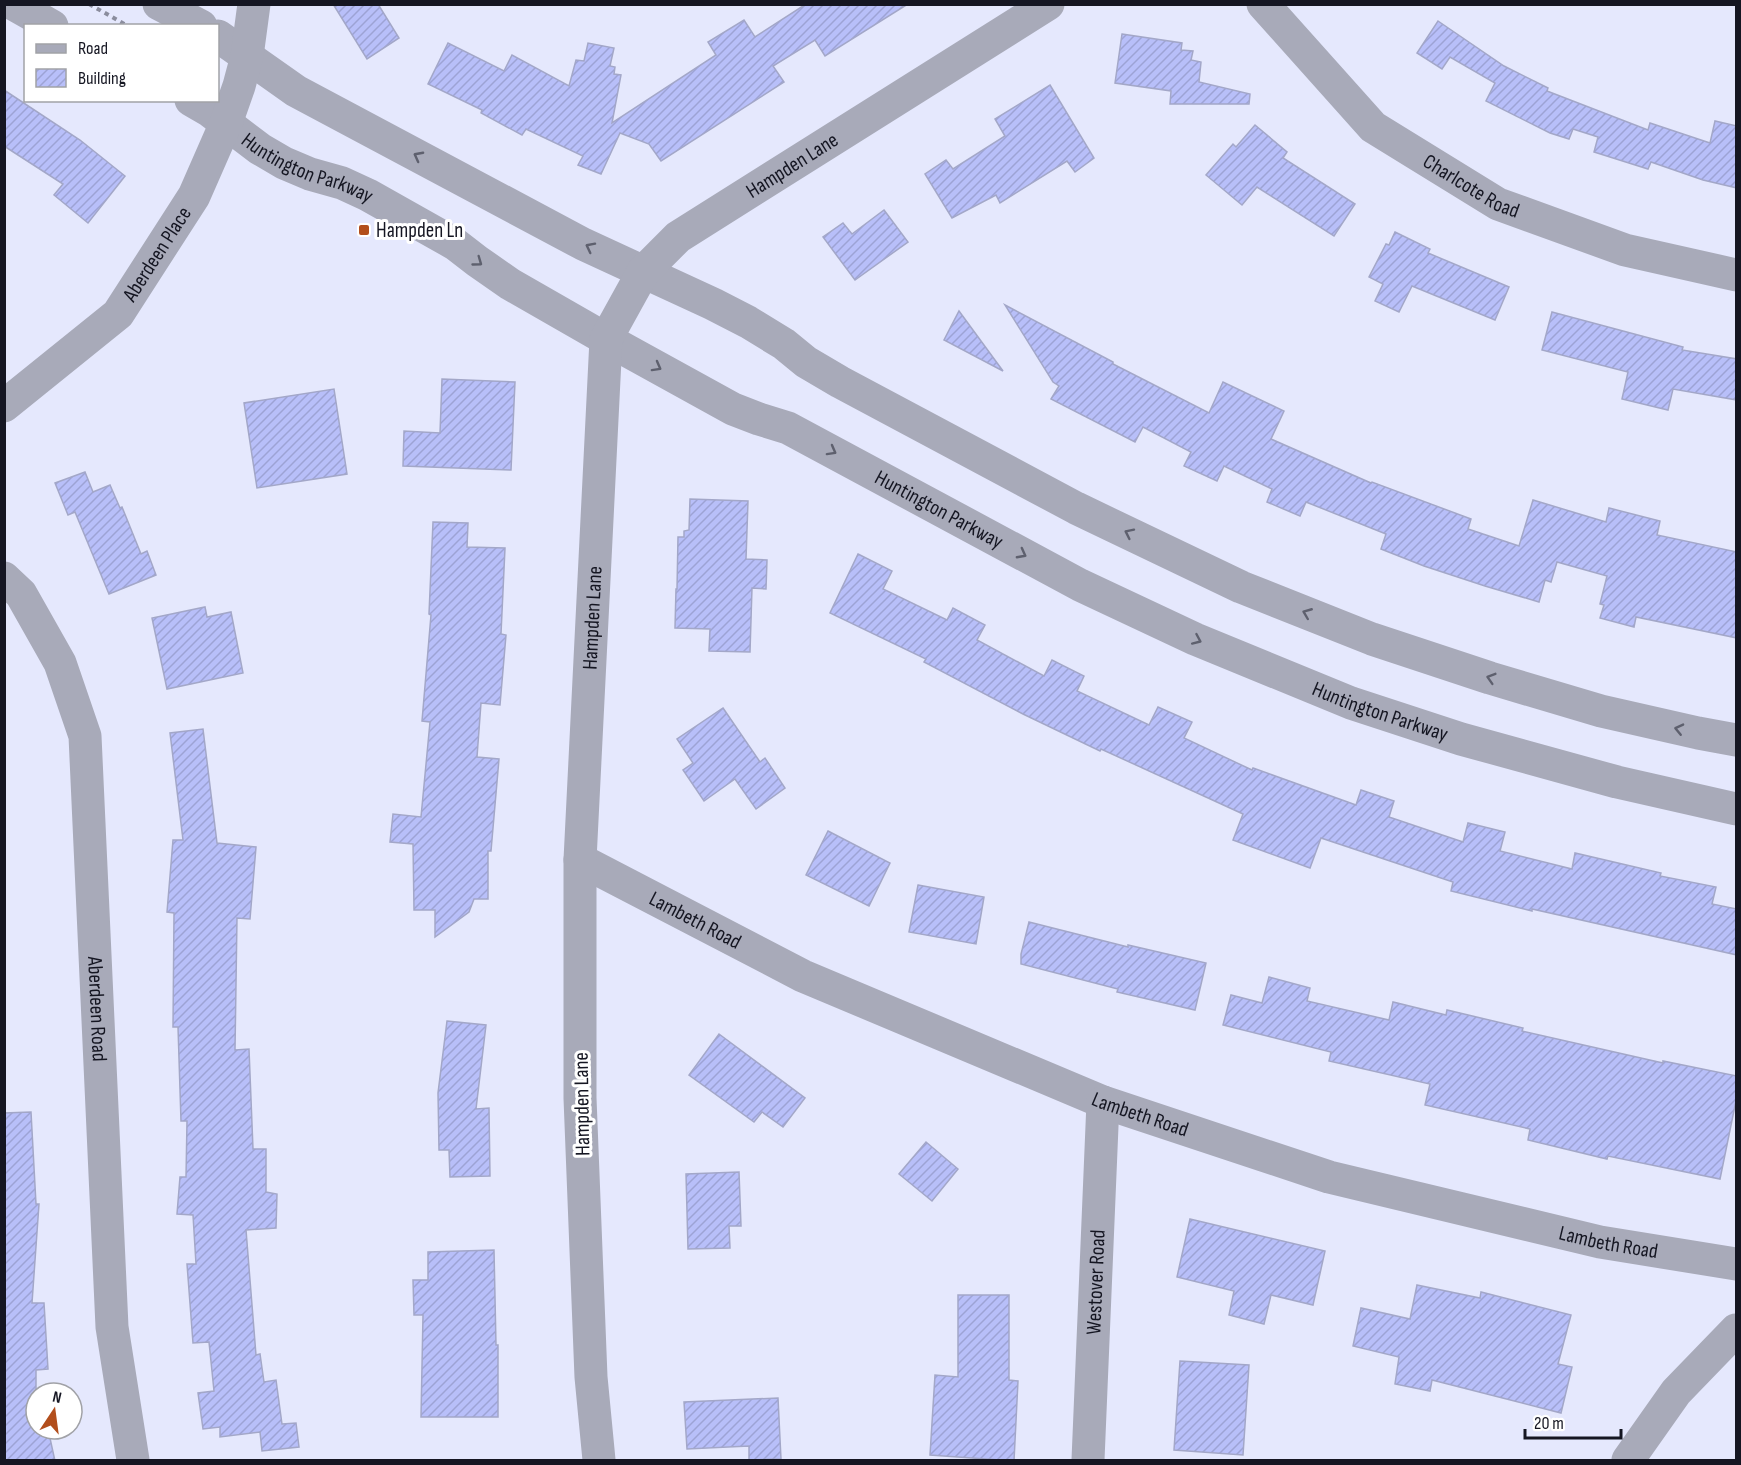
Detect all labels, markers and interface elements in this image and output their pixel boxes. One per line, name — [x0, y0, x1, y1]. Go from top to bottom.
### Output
legend — [24, 24, 219, 102]
text: Road — [78, 38, 108, 59]
text: Building — [78, 68, 126, 89]
street label: Huntington Parkway — [237, 127, 378, 208]
street label: Hampden Lane — [741, 127, 843, 203]
street label: Charlcote Road — [1419, 149, 1523, 223]
one-way arrow — [413, 152, 424, 163]
street label: Aberdeen Place — [116, 202, 196, 307]
place label: Hampden Ln — [376, 218, 463, 243]
marker: Hampden Ln — [357, 223, 371, 237]
one-way arrow — [585, 243, 596, 255]
one-way arrow — [472, 255, 483, 266]
one-way arrow — [651, 360, 661, 371]
one-way arrow — [826, 444, 836, 455]
street label: Huntington Parkway — [871, 465, 1008, 554]
one-way arrow — [1125, 529, 1136, 541]
one-way arrow — [1016, 547, 1026, 558]
street label: Hampden Lane — [577, 565, 607, 670]
one-way arrow — [1302, 608, 1313, 620]
one-way arrow — [1191, 632, 1202, 644]
one-way arrow — [1486, 673, 1497, 685]
street label: Huntington Parkway — [1309, 676, 1451, 746]
one-way arrow — [1674, 723, 1684, 736]
street label: Lambeth Road — [645, 886, 746, 954]
street label: Aberdeen Road — [83, 955, 112, 1062]
street label: Hampden Lane — [569, 1052, 595, 1156]
street label: Lambeth Road — [1088, 1086, 1192, 1142]
street label: Lambeth Road — [1557, 1220, 1660, 1264]
street label: Westover Road — [1081, 1229, 1110, 1335]
north arrow — [24, 1381, 84, 1441]
text: N — [51, 1388, 63, 1408]
scale bar — [1525, 1402, 1621, 1440]
text: 20 m — [1534, 1413, 1564, 1434]

